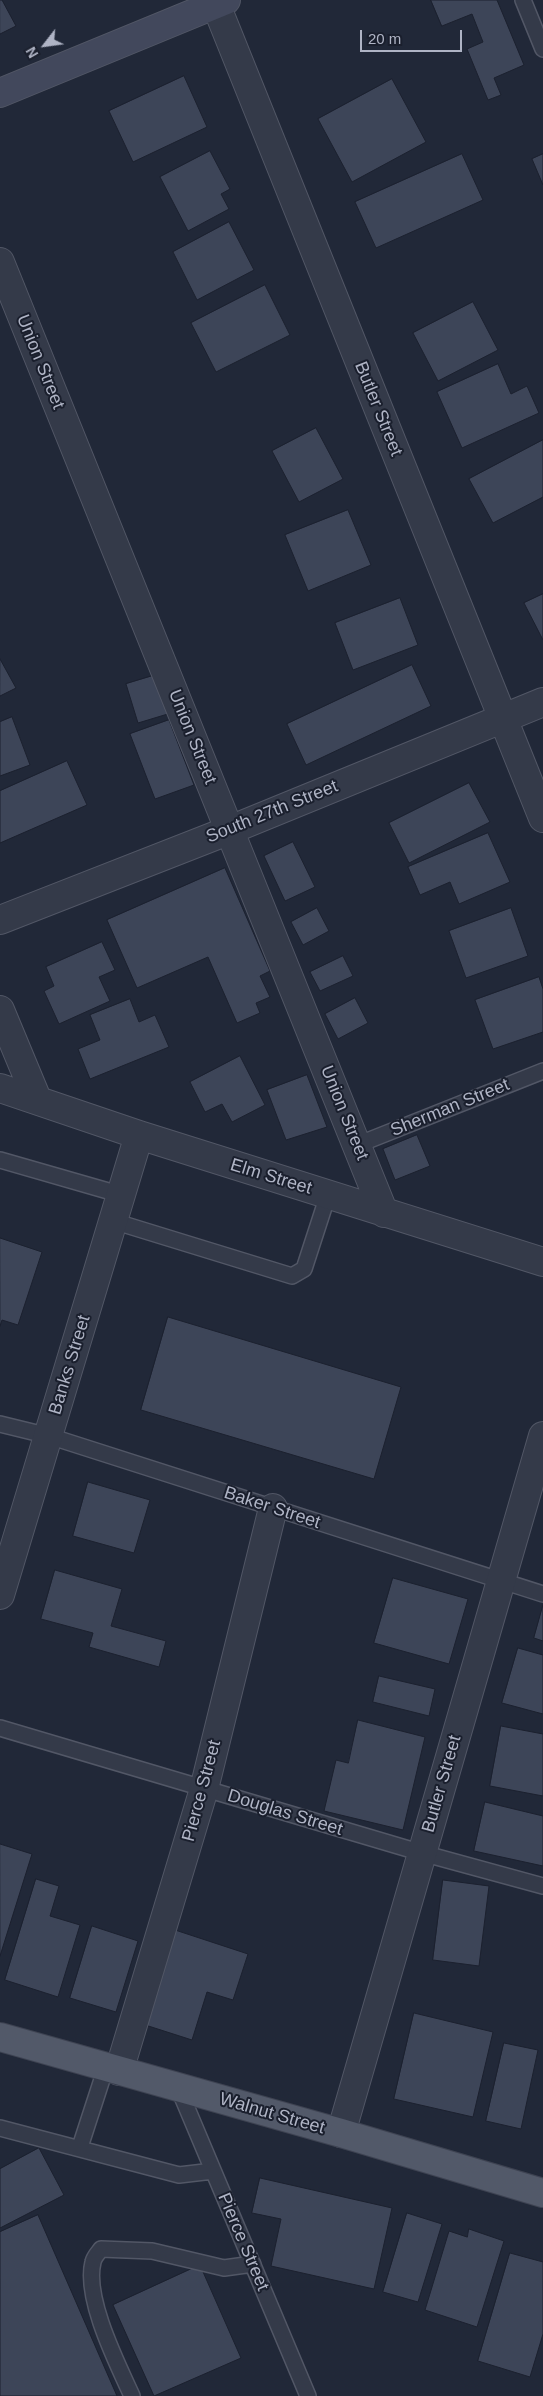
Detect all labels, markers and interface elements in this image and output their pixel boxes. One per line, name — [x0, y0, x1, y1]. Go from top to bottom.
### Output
north arrow — [20, 20, 70, 70]
scale bar — [363, 20, 466, 52]
text: 20 m — [368, 30, 401, 47]
text: N — [23, 44, 41, 61]
street label: Union Street — [11, 312, 69, 412]
street label: Butler Street — [349, 359, 407, 459]
street label: Union Street — [163, 687, 221, 787]
street label: South 27th Street — [203, 776, 341, 848]
street label: Union Street — [315, 1063, 373, 1163]
street label: Sherman Street — [388, 1074, 512, 1142]
street label: Elm Street — [228, 1154, 314, 1200]
street label: Banks Street — [45, 1313, 95, 1417]
street label: Baker Street — [221, 1482, 323, 1534]
street label: Butler Street — [418, 1733, 466, 1835]
street label: Pierce Street — [178, 1738, 226, 1844]
street label: Douglas Street — [225, 1785, 345, 1841]
street label: Walnut Street — [217, 2089, 327, 2139]
street label: Pierce Street — [213, 2190, 273, 2294]

